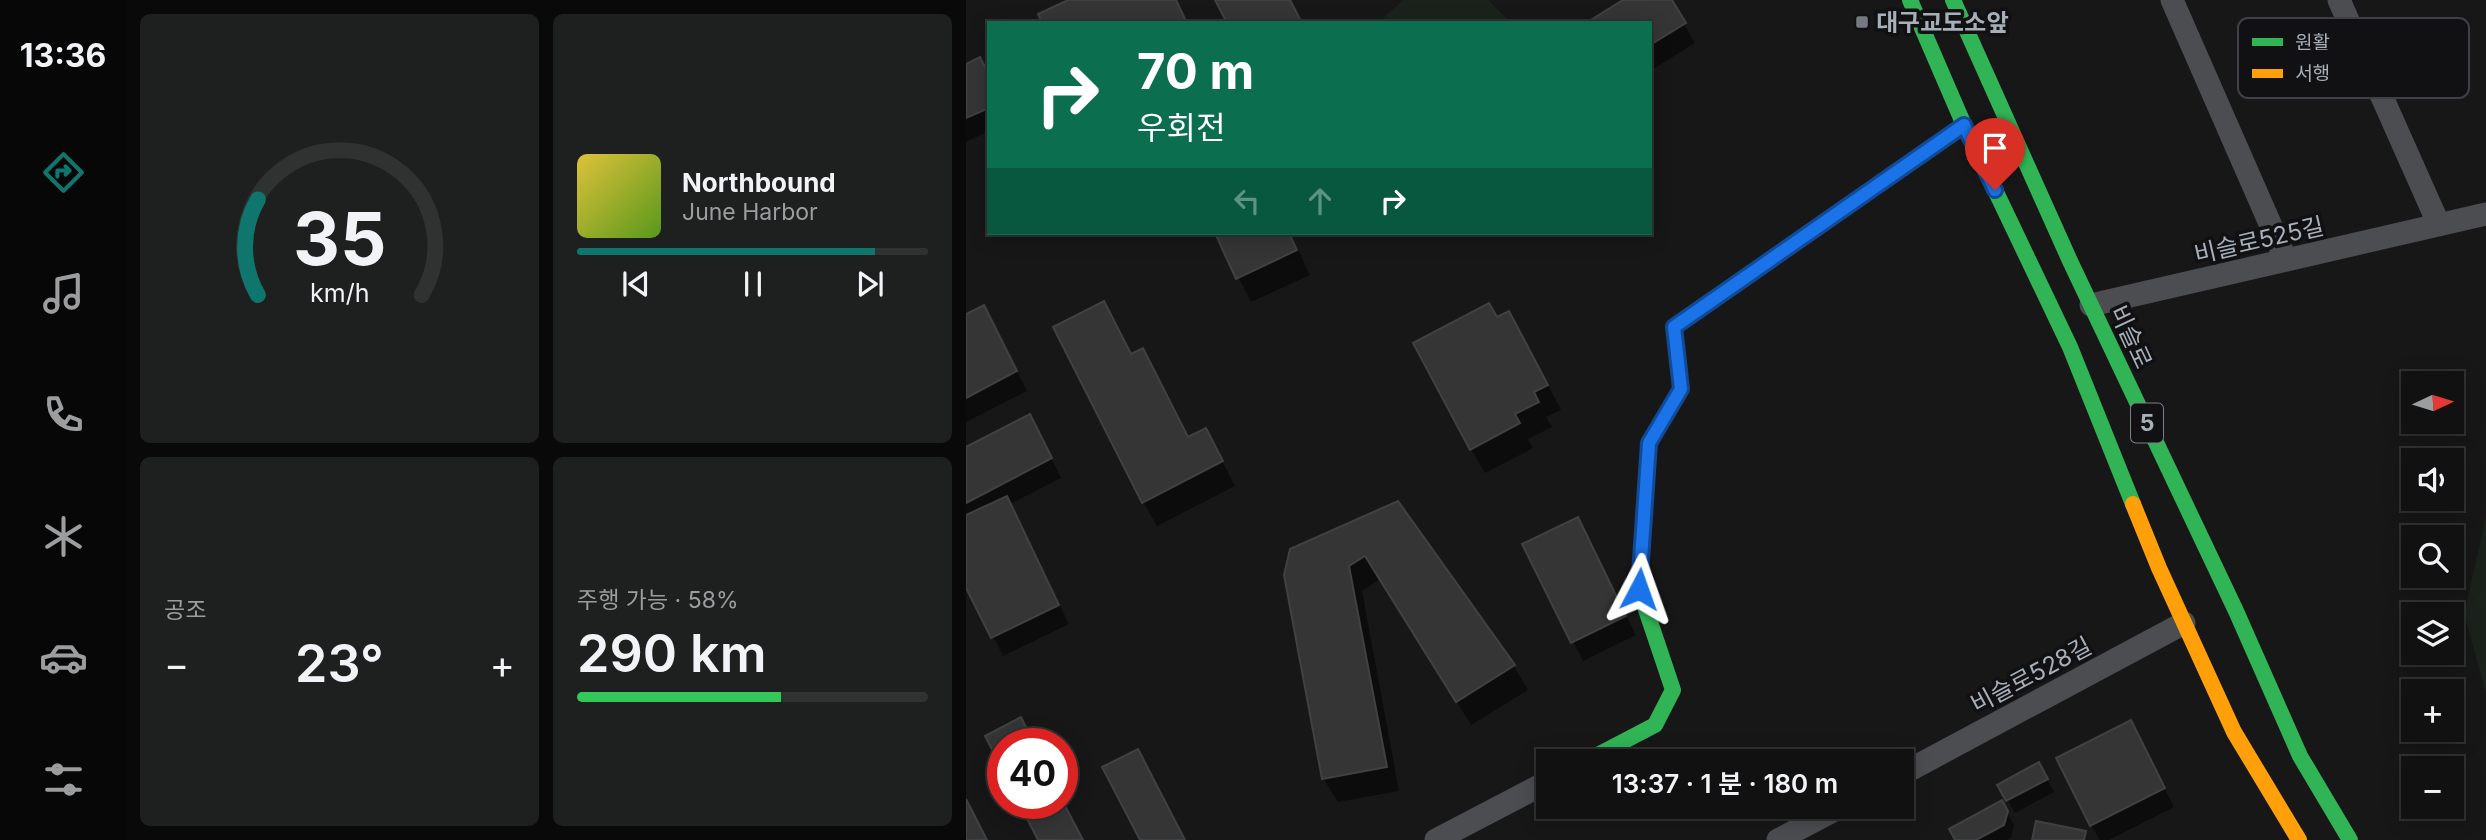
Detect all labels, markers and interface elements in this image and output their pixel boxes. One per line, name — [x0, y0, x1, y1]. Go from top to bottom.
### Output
place label: 대구교도소앞 — [1876, 8, 2008, 37]
marker: 대구교도소앞 — [1854, 14, 1870, 30]
legend — [2238, 18, 2469, 98]
text: 원활 — [2295, 31, 2330, 54]
text: 13:36 — [20, 36, 106, 75]
text: 70 m — [1137, 42, 1254, 101]
icon: right — [1022, 49, 1113, 140]
text: 서행 — [2295, 62, 2330, 85]
text: 우회전 — [1137, 108, 1225, 147]
pin — [1965, 118, 2025, 190]
icon: arrive — [1976, 129, 2014, 167]
icon: directions — [39, 148, 88, 197]
text: Northbound — [682, 167, 836, 198]
icon: left — [1228, 182, 1266, 220]
icon: ahead — [1301, 182, 1339, 220]
icon: right — [1374, 182, 1412, 220]
text: 35 — [293, 194, 386, 283]
text: June Harbor — [682, 198, 818, 226]
street label: 비슬로525길 — [2191, 211, 2327, 269]
icon: previous — [617, 265, 655, 303]
icon: pause — [734, 265, 772, 303]
icon: next — [851, 265, 889, 303]
icon: music — [39, 269, 88, 318]
text: km/h — [310, 278, 369, 308]
street label: 비슬로 — [2104, 301, 2158, 373]
north arrow — [2401, 371, 2464, 434]
map controls — [2401, 371, 2464, 819]
icon: phone — [39, 390, 88, 439]
road number: 5 — [2131, 404, 2163, 442]
button: sound — [2401, 448, 2464, 511]
icon: climate — [39, 512, 88, 561]
button: search — [2401, 525, 2464, 588]
position arrow — [1602, 552, 1676, 626]
text: 주행 가능 · 58% — [577, 586, 738, 614]
text: 공조 — [164, 596, 206, 624]
button: layers — [2401, 602, 2464, 665]
text: 290 km — [577, 622, 767, 685]
street label: 비슬로528길 — [1966, 631, 2096, 719]
text: 23° — [295, 632, 384, 695]
icon: car — [39, 633, 88, 682]
text: − — [164, 641, 189, 687]
text: + — [490, 641, 515, 687]
button: + — [2401, 679, 2464, 742]
speed limit sign: 40 — [987, 728, 1078, 819]
icon: filters — [39, 755, 88, 804]
button: − — [2401, 756, 2464, 819]
text: 13:37 · 1 분 · 180 m — [1612, 768, 1838, 799]

